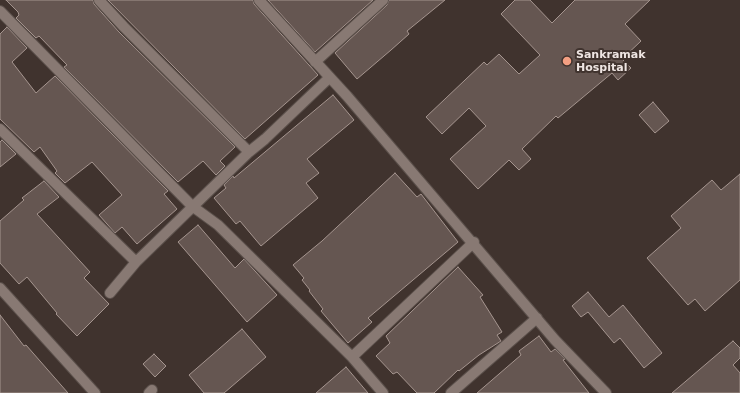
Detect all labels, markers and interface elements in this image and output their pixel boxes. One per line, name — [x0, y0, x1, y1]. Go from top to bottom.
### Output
place label: Sankramak Hospital — [576, 48, 646, 74]
marker: Sankramak Hospital — [561, 55, 573, 67]

